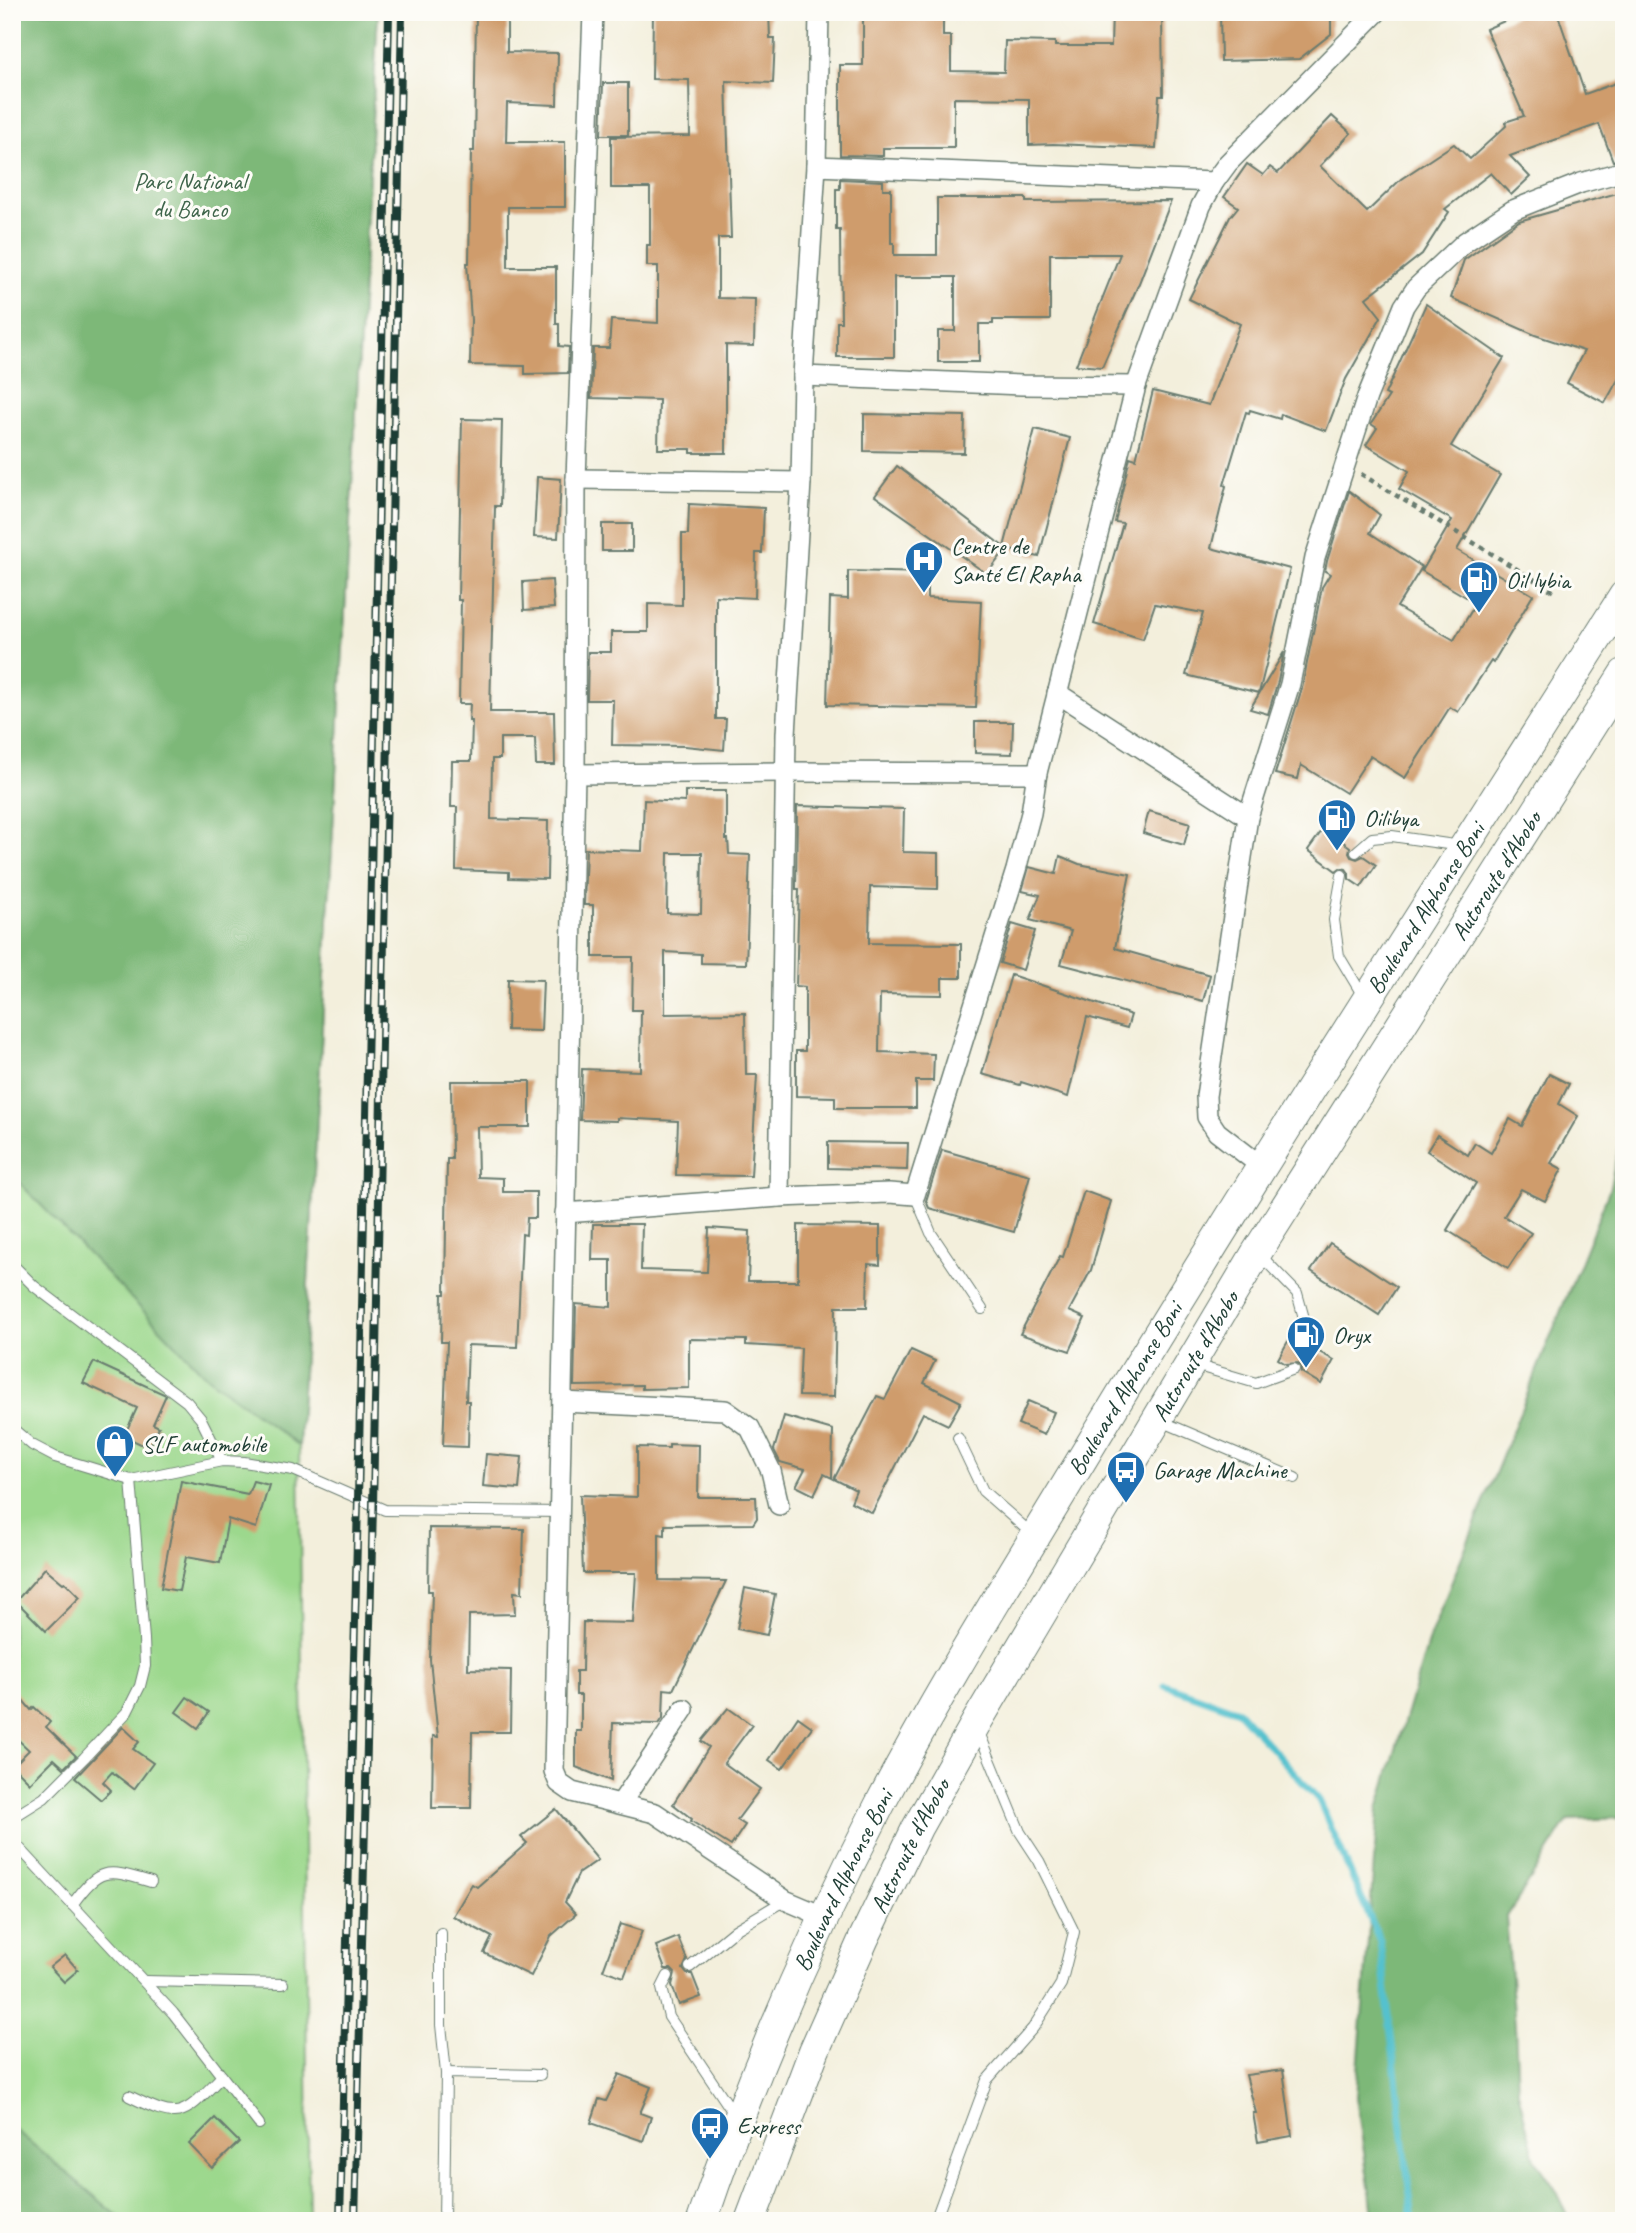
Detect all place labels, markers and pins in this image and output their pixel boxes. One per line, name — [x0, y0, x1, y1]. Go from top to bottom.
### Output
place label: Centre de Santé El Rapha — [951, 531, 1082, 589]
hospital icon: Centre de Santé El Rapha — [903, 539, 945, 594]
fuel station icon: Oil lybia — [1458, 559, 1500, 614]
place label: Oil lybia — [1506, 565, 1572, 595]
fuel station icon: Oilibya — [1316, 797, 1358, 852]
place label: Oilibya — [1364, 803, 1420, 833]
fuel station icon: Oryx — [1285, 1314, 1327, 1369]
place label: Oryx — [1333, 1320, 1372, 1350]
shop icon: SLF automobile — [94, 1423, 136, 1478]
place label: SLF automobile — [142, 1429, 268, 1459]
bus stop icon: Garage Machine — [1105, 1449, 1147, 1504]
place label: Garage Machine — [1153, 1455, 1289, 1485]
bus stop icon: Express — [689, 2105, 731, 2160]
place label: Express — [737, 2111, 802, 2141]

